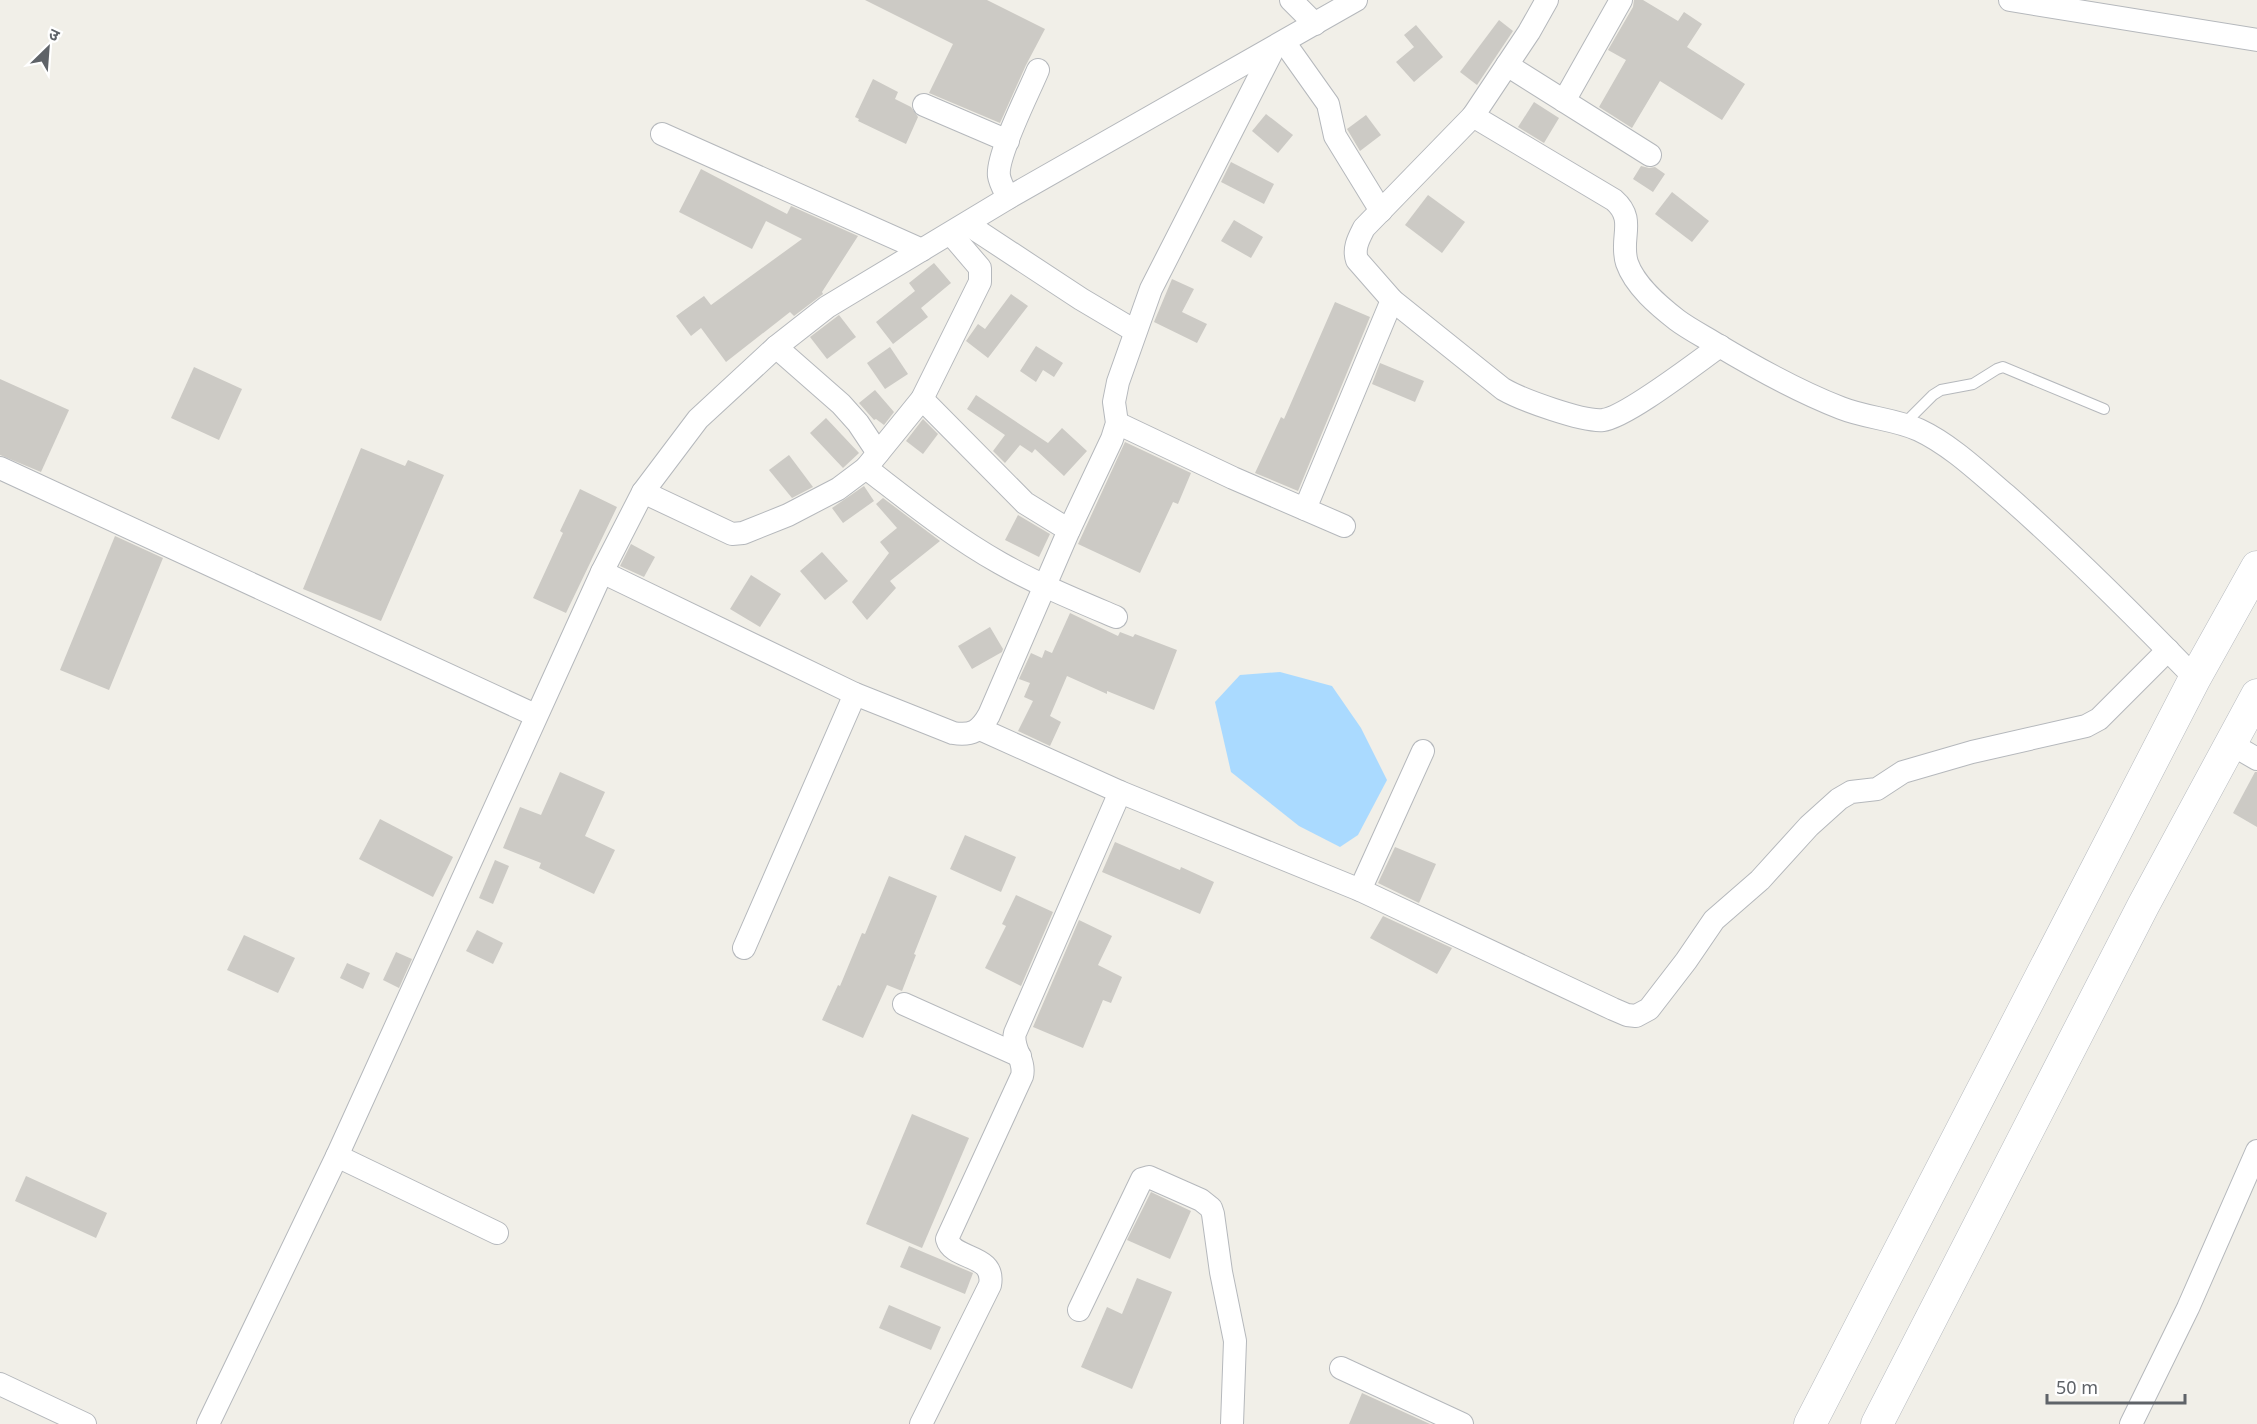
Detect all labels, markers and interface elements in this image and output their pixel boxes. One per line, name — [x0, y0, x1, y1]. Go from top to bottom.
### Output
north arrow — [18, 18, 78, 78]
text: उ — [45, 22, 64, 47]
scale bar — [2047, 1367, 2185, 1405]
text: 50 m — [2056, 1375, 2098, 1399]

